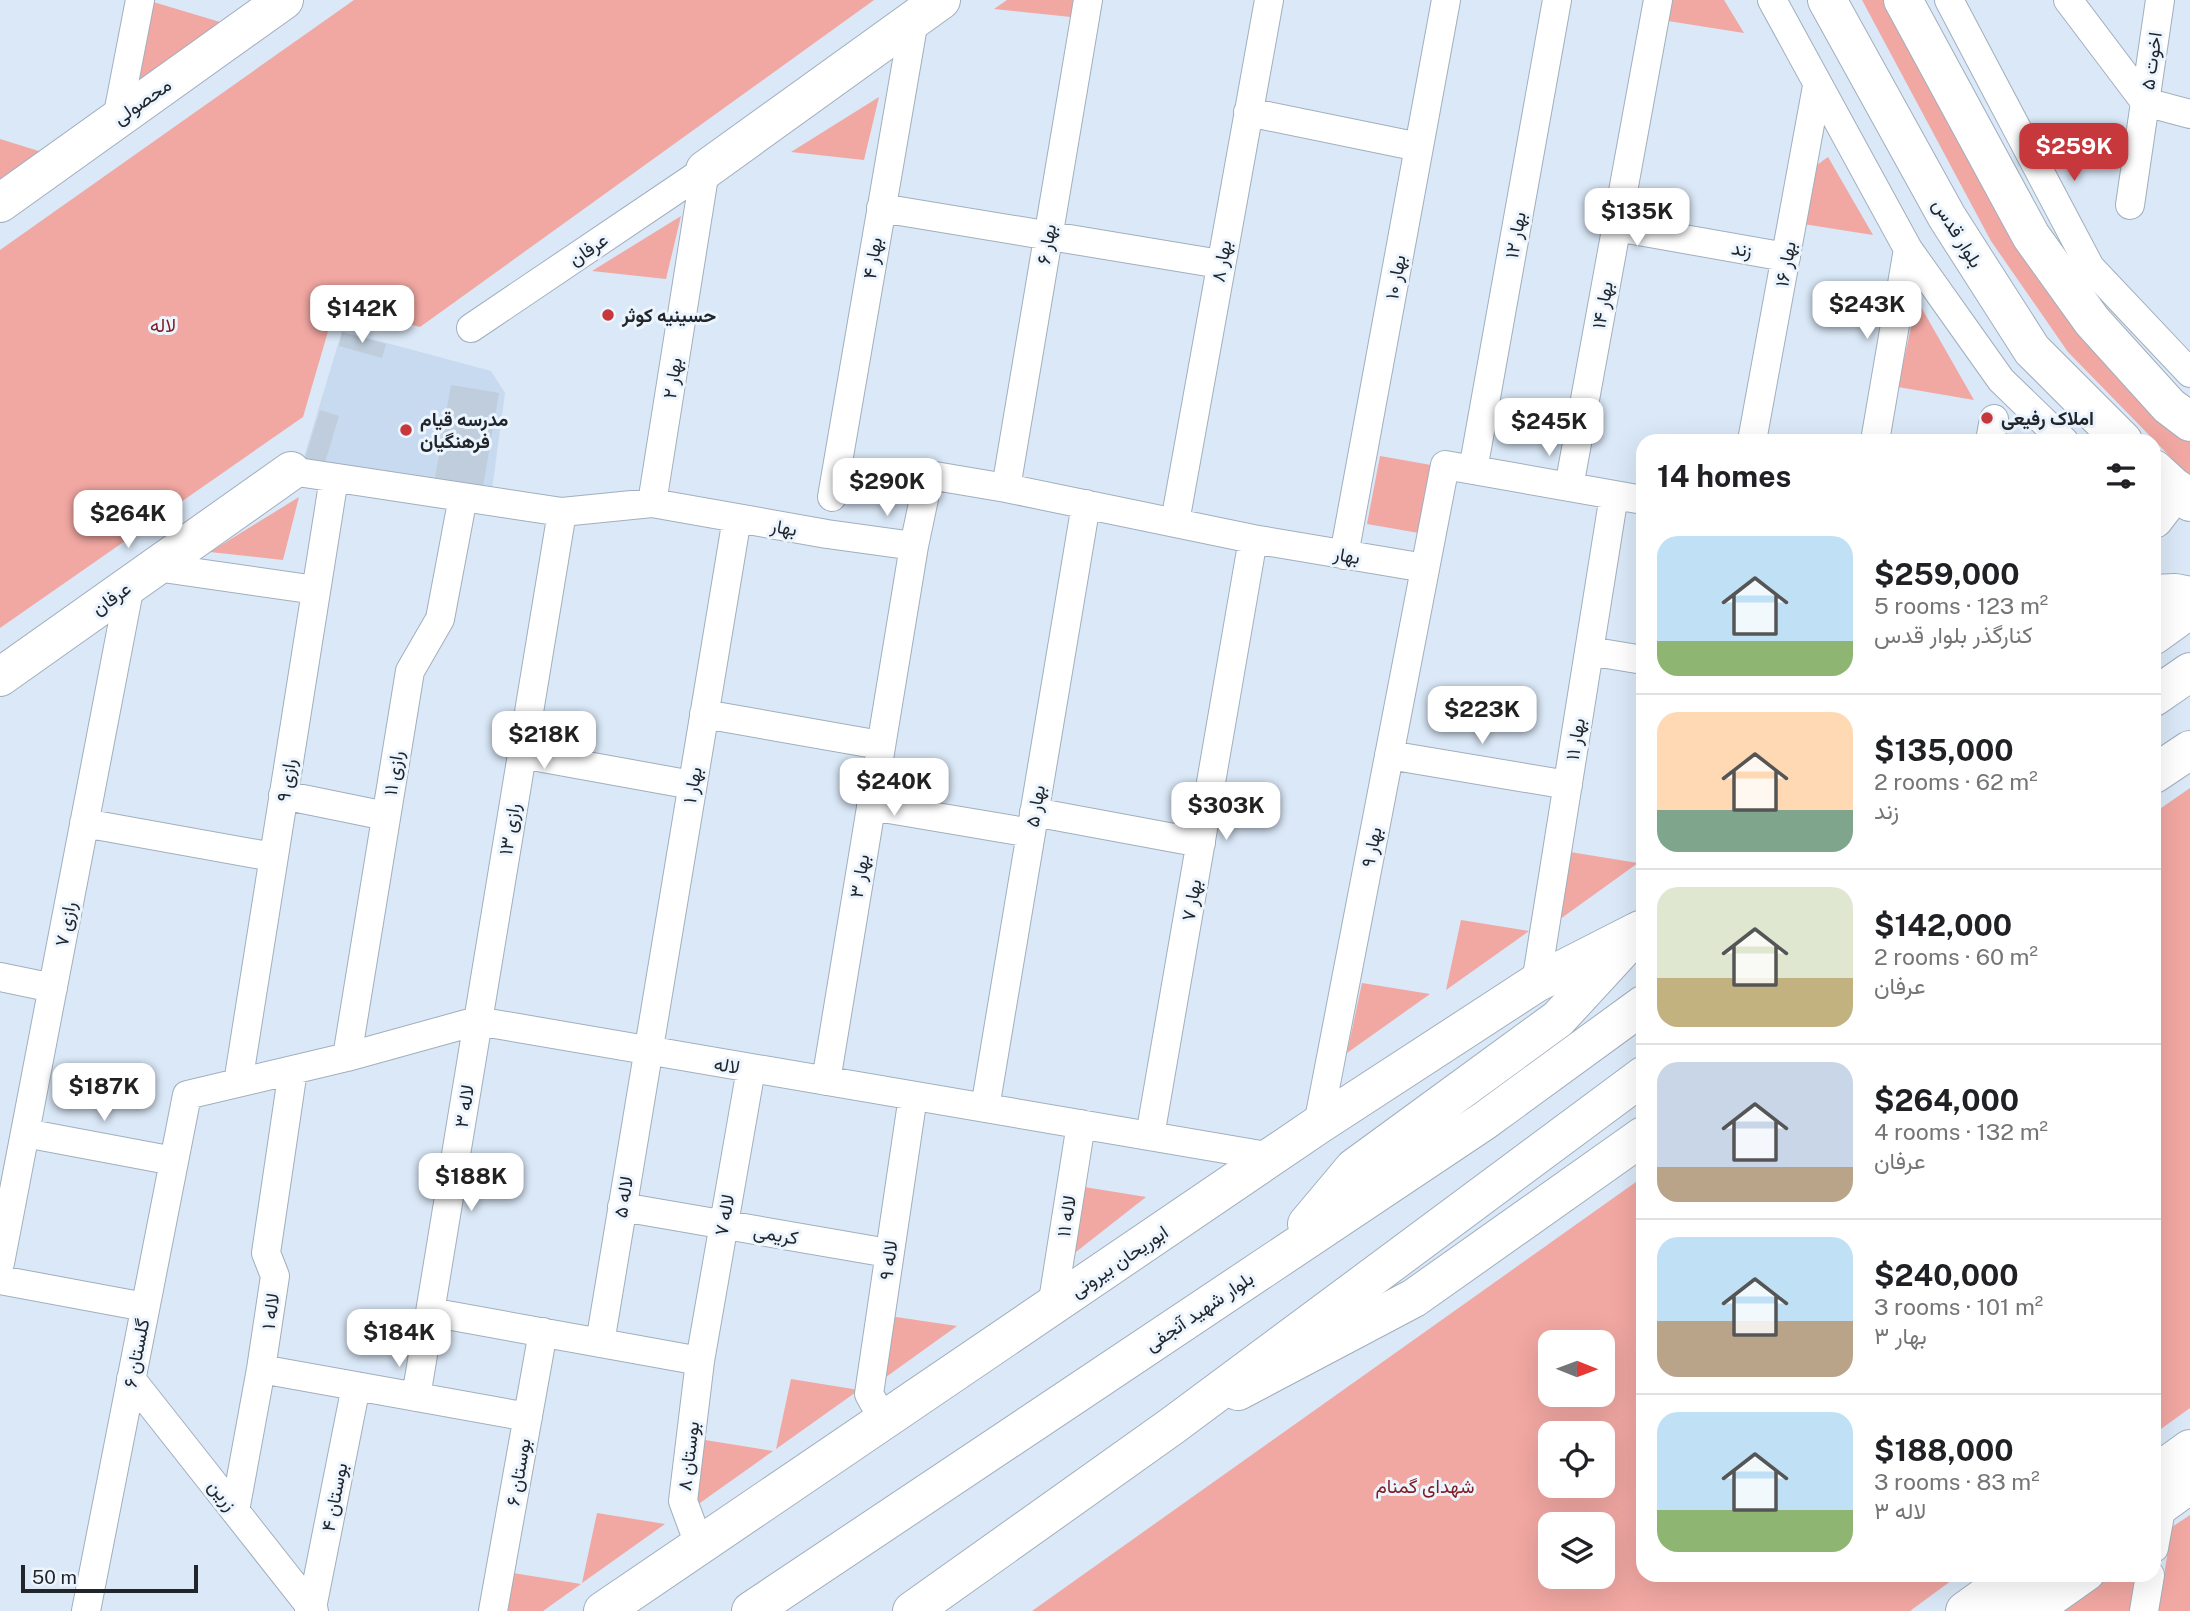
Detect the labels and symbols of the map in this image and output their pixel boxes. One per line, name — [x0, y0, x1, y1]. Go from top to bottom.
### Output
street label: اخوت ۵ — [2136, 31, 2167, 91]
street label: محصولی — [109, 73, 176, 130]
pin: $259K — [2025, 124, 2123, 183]
pin: $135K — [1588, 188, 1686, 248]
street label: بلوار قدس — [1927, 195, 1988, 272]
street label: بهار ۱۲ — [1500, 210, 1531, 260]
street label: بهار ۶ — [1032, 222, 1061, 266]
street label: عرفان — [564, 228, 612, 271]
street label: بهار ۴ — [858, 236, 887, 281]
street label: زند — [1730, 236, 1754, 263]
street label: بهار ۸ — [1206, 238, 1236, 284]
street label: بهار ۱۶ — [1770, 239, 1801, 289]
street label: بهار ۱۰ — [1380, 253, 1411, 301]
street label: بهار ۱۴ — [1587, 280, 1618, 330]
pin: $243K — [1818, 282, 1916, 341]
pin: $142K — [313, 286, 411, 345]
place label: حسینیه کوثر — [621, 304, 716, 328]
marker: حسینیه کوثر — [600, 307, 616, 323]
park label: لاله — [150, 314, 176, 336]
street label: بهار ۲ — [658, 356, 687, 400]
pin: $245K — [1500, 398, 1598, 458]
place label: املاک رفیعی — [2001, 407, 2094, 431]
place label: مدرسه قیام فرهنگیان — [420, 408, 508, 454]
marker: املاک رفیعی — [1979, 410, 1995, 426]
marker: مدرسه قیام فرهنگیان — [398, 422, 414, 438]
pin: $290K — [838, 458, 936, 518]
pin: $264K — [79, 490, 177, 550]
street label: بهار — [768, 514, 799, 541]
street label: بهار — [1331, 542, 1362, 569]
street label: عرفان — [87, 577, 135, 620]
pin: $223K — [1433, 686, 1531, 746]
pin: $218K — [495, 712, 593, 771]
street label: بهار ۱۱ — [1561, 716, 1590, 762]
street label: رازی ۱۱ — [379, 749, 408, 797]
street label: رازی ۹ — [272, 757, 301, 803]
pin: $240K — [845, 758, 943, 818]
street label: بهار ۱ — [678, 765, 707, 805]
pin: $303K — [1177, 782, 1275, 842]
street label: بهار ۵ — [1021, 783, 1050, 829]
street label: رازی ۱۳ — [494, 802, 525, 857]
street label: بهار ۹ — [1356, 825, 1387, 869]
street label: بهار ۳ — [845, 853, 874, 899]
street label: بهار ۷ — [1176, 877, 1206, 923]
street label: رازی ۷ — [50, 900, 81, 949]
street label: لاله — [712, 1052, 742, 1078]
pin: $187K — [55, 1064, 153, 1123]
street label: لاله ۳ — [450, 1083, 478, 1129]
pin: $188K — [422, 1154, 520, 1213]
street label: لاله ۵ — [609, 1175, 637, 1219]
street label: لاله ۷ — [710, 1192, 738, 1238]
street label: لاله ۱۱ — [1052, 1194, 1080, 1238]
street label: کریمی — [752, 1219, 800, 1250]
street label: ابوریحان بیرونی — [1066, 1220, 1172, 1302]
street label: لاله ۹ — [874, 1239, 902, 1281]
street label: بلوار شهید آنجفی — [1141, 1267, 1258, 1356]
street label: لاله ۱ — [257, 1292, 283, 1330]
pin: $184K — [350, 1310, 448, 1369]
street label: گلستان ۶ — [119, 1317, 153, 1389]
north arrow — [1538, 1330, 1615, 1407]
street label: بوستان ۸ — [673, 1420, 704, 1492]
street label: بوستان ۶ — [501, 1437, 536, 1508]
street label: بوستان ۴ — [317, 1461, 352, 1533]
street label: زرین — [203, 1475, 242, 1515]
park label: شهدای گمنام — [1376, 1475, 1475, 1499]
scale bar — [21, 1562, 198, 1594]

